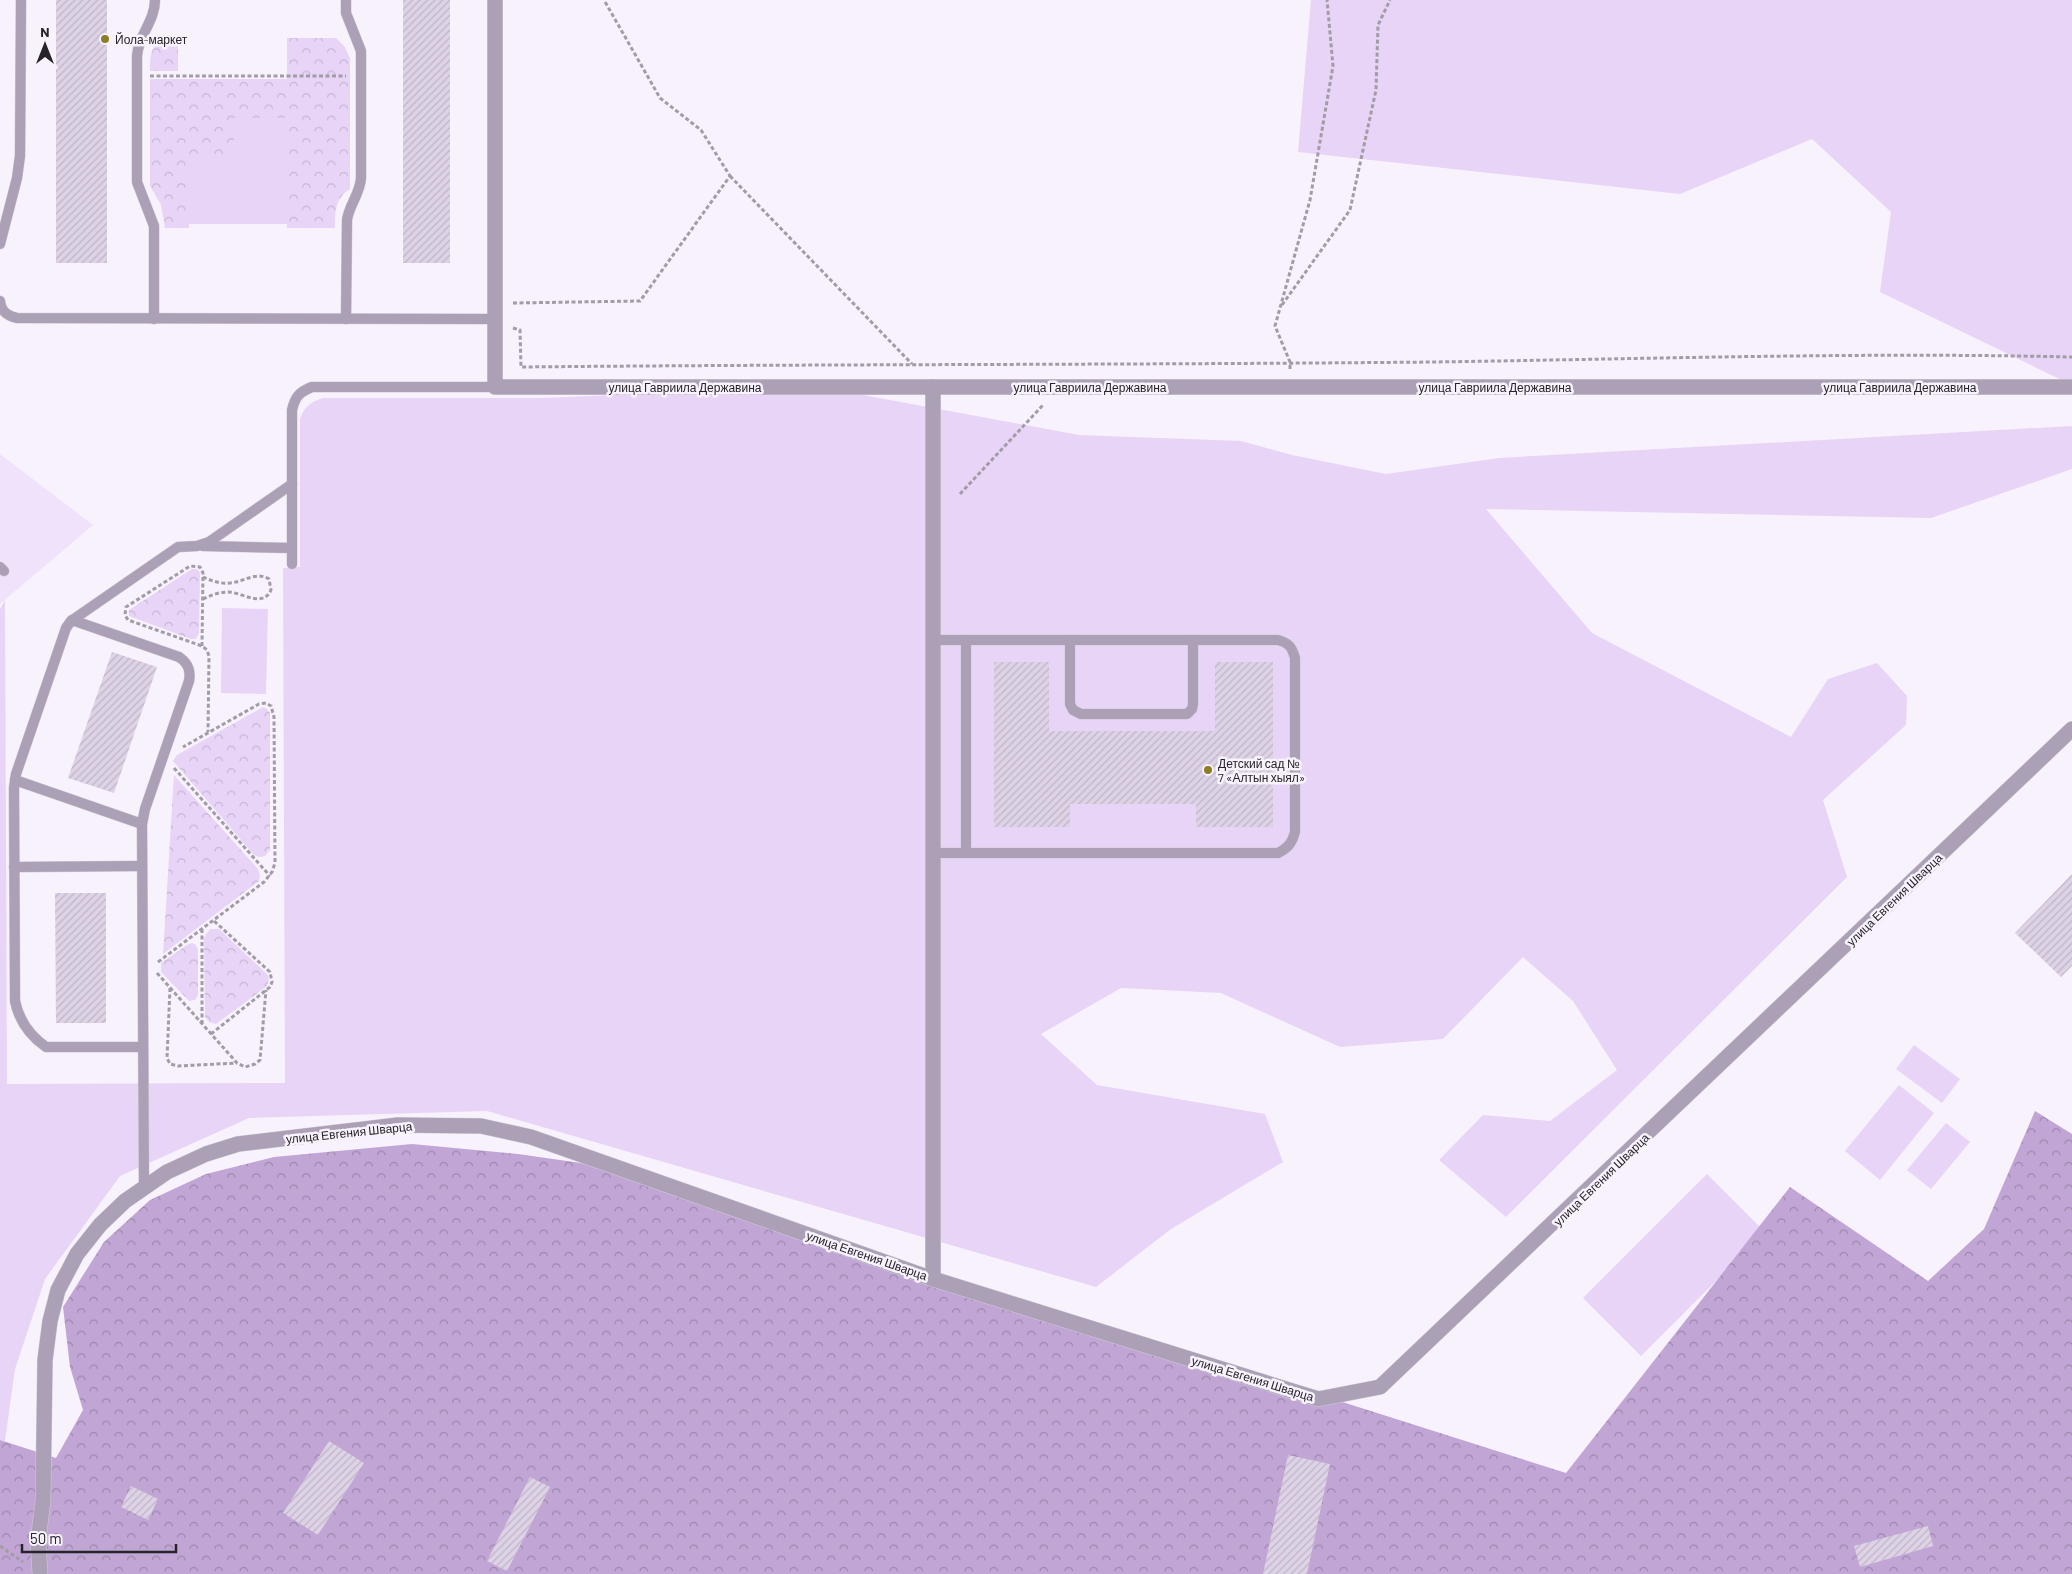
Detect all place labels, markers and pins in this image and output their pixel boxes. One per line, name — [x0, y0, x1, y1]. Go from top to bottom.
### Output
place label: Йола-маркет — [115, 32, 188, 47]
marker: Йола-маркет — [99, 33, 111, 45]
place label: Детский сад № 7 «Алтын хыял» — [1218, 756, 1305, 784]
marker: Детский сад № 7 «Алтын хыял» — [1202, 764, 1214, 776]

